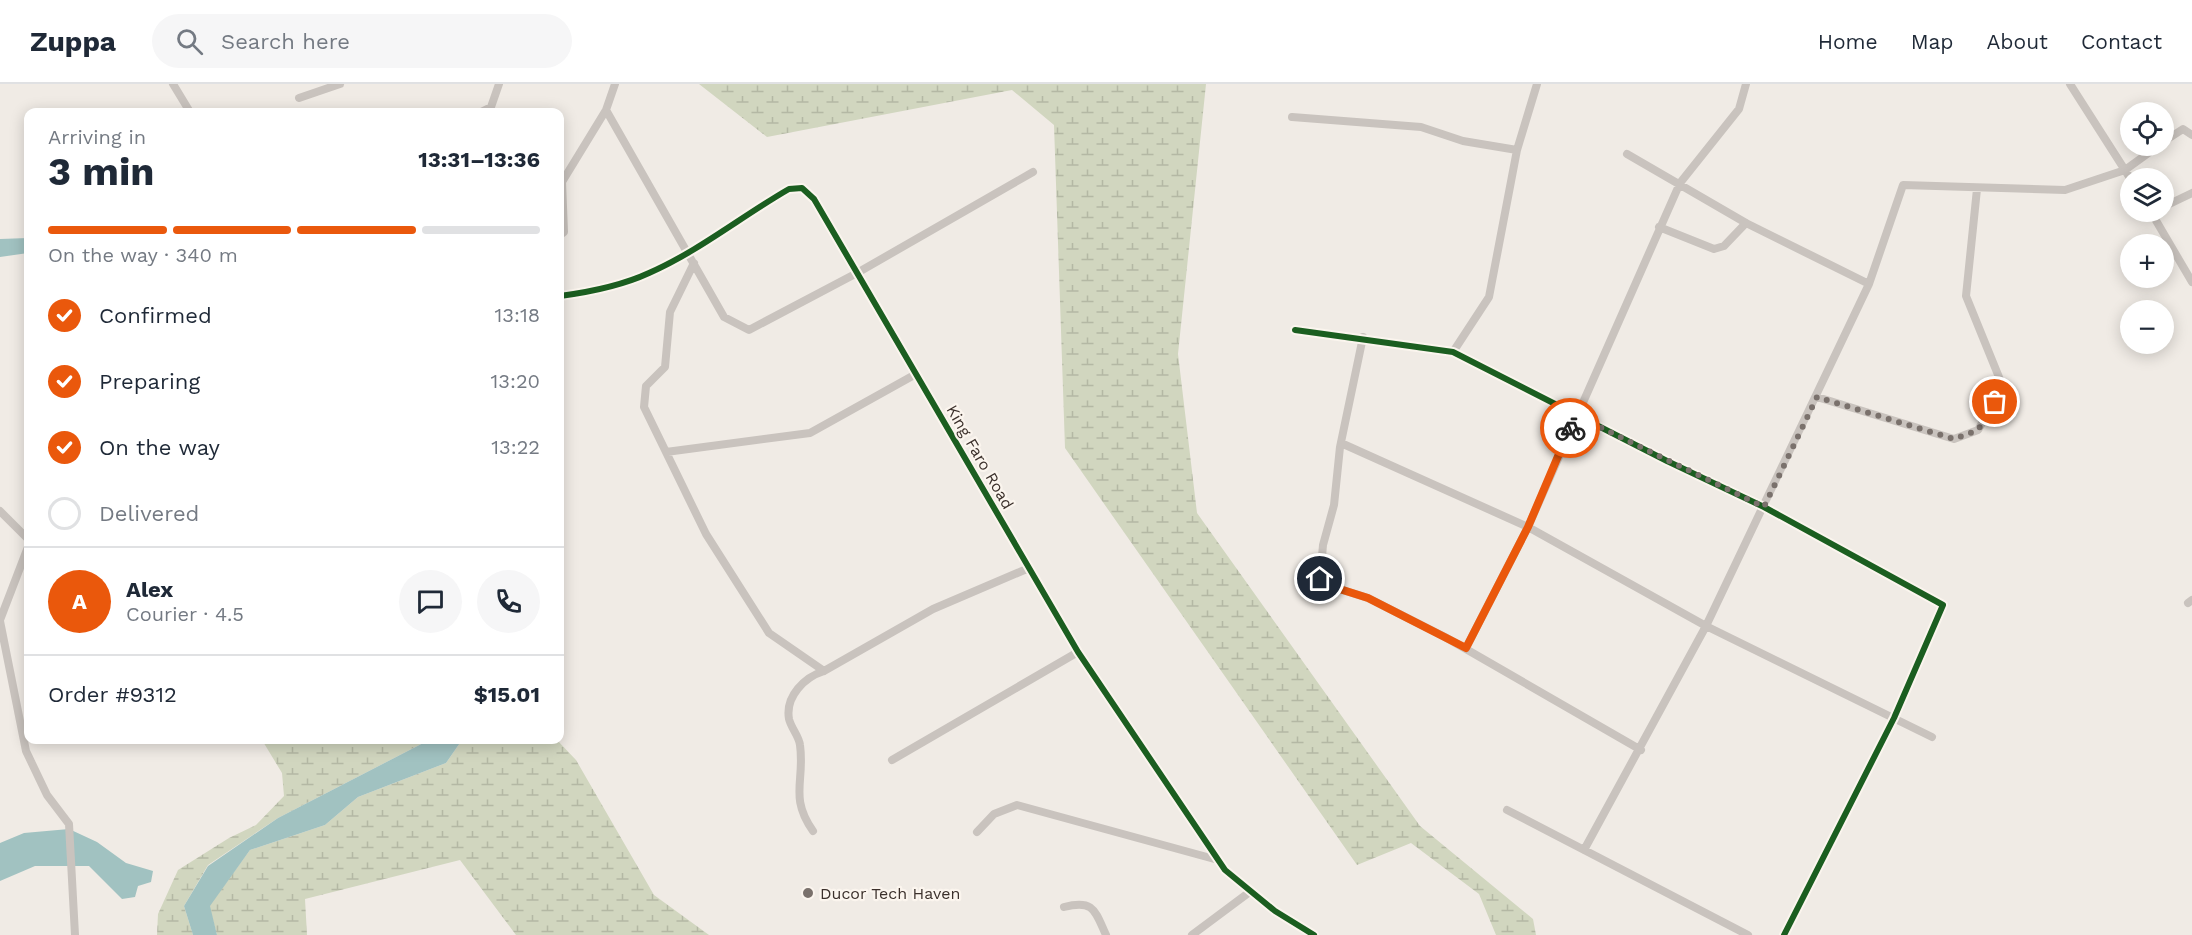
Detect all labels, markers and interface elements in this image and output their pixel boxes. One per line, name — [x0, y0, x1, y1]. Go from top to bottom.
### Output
search box — [152, 14, 572, 68]
text: Zuppa — [30, 25, 116, 58]
icon: search — [173, 25, 206, 58]
text: Search here — [221, 29, 350, 54]
text: Home — [1818, 29, 1878, 54]
text: Map — [1911, 29, 1954, 54]
text: About — [1987, 29, 2048, 54]
text: Contact — [2081, 29, 2162, 54]
map controls — [2120, 102, 2174, 354]
button: locate — [2120, 102, 2174, 156]
text: Arriving in — [48, 125, 146, 149]
text: 13:31–13:36 — [418, 147, 540, 172]
text: 3 min — [48, 149, 155, 194]
button: layers — [2120, 168, 2174, 222]
button: + — [2120, 234, 2174, 288]
text: On the way · 340 m — [48, 243, 238, 267]
icon: check — [48, 299, 81, 332]
button: − — [2120, 300, 2174, 354]
text: Confirmed — [99, 303, 212, 328]
text: 13:18 — [495, 303, 540, 327]
icon: check — [48, 365, 81, 398]
text: Preparing — [99, 369, 200, 394]
text: 13:20 — [491, 369, 540, 393]
pin — [1969, 376, 2020, 427]
icon: bag — [1978, 385, 2011, 418]
courier — [1540, 398, 1600, 458]
street label: King Faro Road — [943, 402, 1017, 512]
icon: bike — [1554, 412, 1587, 445]
icon: check — [48, 431, 81, 464]
text: On the way — [99, 435, 220, 460]
text: 13:22 — [491, 435, 540, 459]
text: Delivered — [99, 501, 199, 526]
pin — [1294, 553, 1345, 604]
icon: home — [1303, 562, 1336, 595]
button: chat — [399, 570, 462, 633]
button: phone — [477, 570, 540, 633]
text: Alex — [126, 577, 173, 602]
text: A — [72, 589, 87, 614]
text: Courier · 4.5 — [126, 602, 244, 626]
text: Order #9312 — [48, 682, 177, 707]
text: $15.01 — [474, 682, 540, 707]
place label: Ducor Tech Haven — [820, 884, 961, 903]
marker: Ducor Tech Haven — [801, 886, 815, 900]

